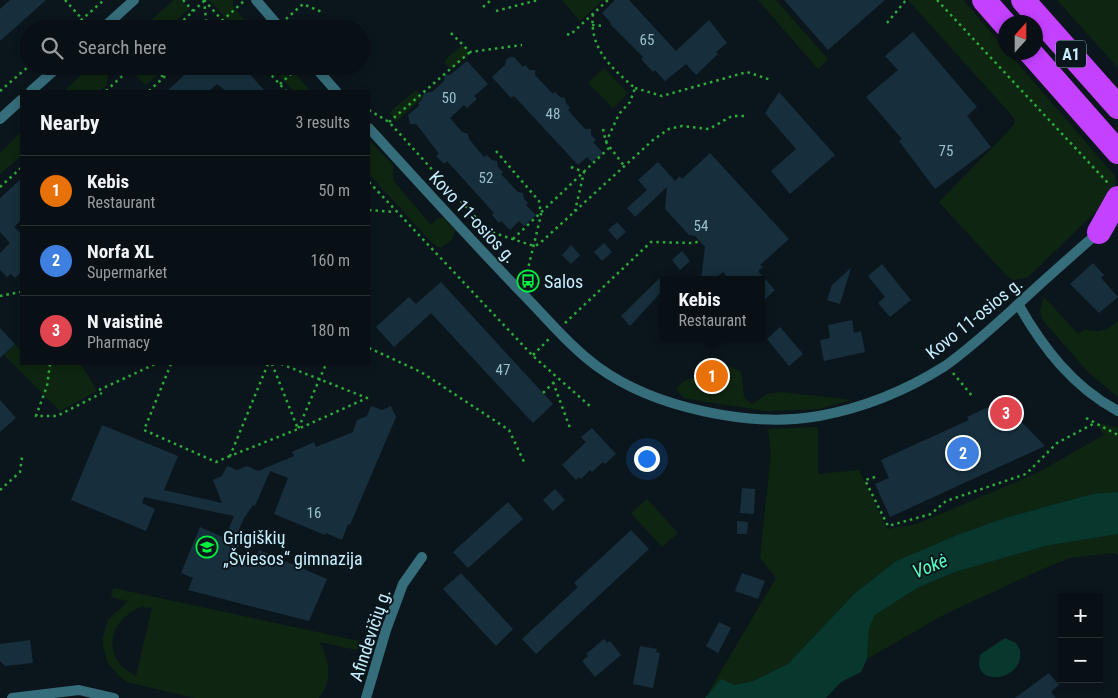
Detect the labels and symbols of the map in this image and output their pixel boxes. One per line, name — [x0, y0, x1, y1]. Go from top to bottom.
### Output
north arrow — [998, 15, 1043, 60]
house number: 65 — [640, 31, 654, 49]
road number: A1 — [1056, 41, 1086, 68]
house number: 50 — [442, 89, 456, 107]
house number: 48 — [546, 105, 560, 123]
house number: 75 — [939, 142, 953, 160]
street label: Kovo 11-osios g. — [425, 167, 521, 267]
house number: 52 — [479, 169, 493, 187]
house number: 54 — [694, 217, 708, 235]
bus stop icon: Salos — [516, 269, 540, 293]
place label: Salos — [544, 271, 583, 292]
street label: Kovo 11-osios g. — [922, 273, 1026, 363]
pin: 1 — [696, 357, 728, 395]
house number: 47 — [496, 361, 510, 379]
pin: 3 — [990, 394, 1022, 432]
pin: 2 — [947, 434, 979, 472]
your location — [634, 446, 660, 472]
house number: 16 — [307, 504, 321, 522]
place label: Grigiškių „Šviesos“ gimnazija — [223, 527, 363, 569]
school or university icon: Grigiškių „Šviesos“ gimnazija — [195, 535, 219, 559]
water label: Vokė — [909, 549, 951, 583]
street label: Afindevičių g. — [345, 586, 395, 684]

